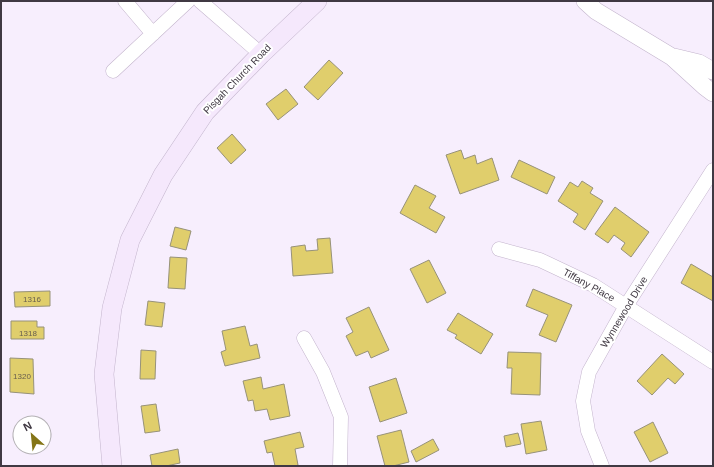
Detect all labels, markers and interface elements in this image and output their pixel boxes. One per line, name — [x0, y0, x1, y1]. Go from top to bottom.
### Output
street label: Pisgah Church Road — [201, 42, 273, 116]
street label: Tiffany Place — [561, 266, 617, 304]
street label: Wynnewood Drive — [598, 274, 650, 350]
house number: 1316 — [23, 295, 41, 304]
house number: 1318 — [19, 329, 37, 338]
house number: 1320 — [13, 372, 31, 381]
north arrow — [12, 415, 52, 455]
text: N — [21, 419, 34, 433]

